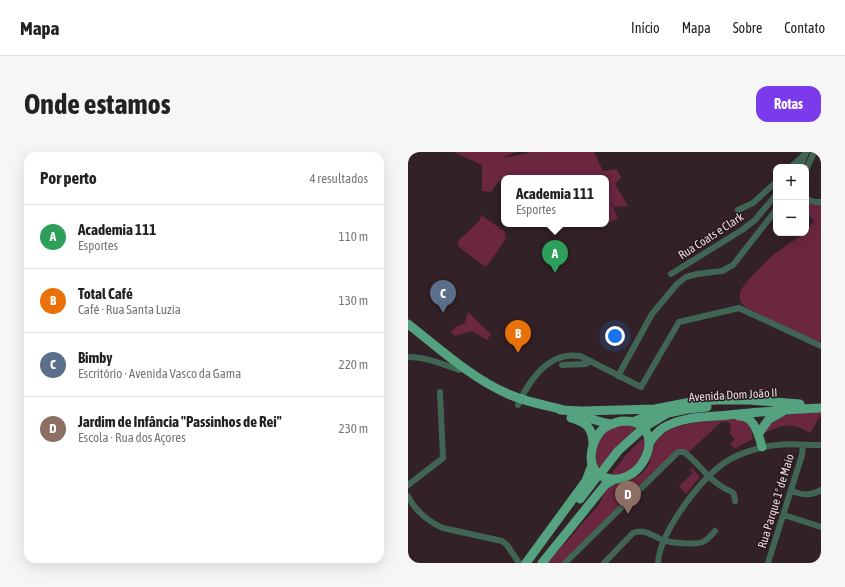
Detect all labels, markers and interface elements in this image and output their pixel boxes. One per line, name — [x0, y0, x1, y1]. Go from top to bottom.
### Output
text: Mapa — [20, 17, 59, 39]
text: Início — [631, 20, 660, 36]
text: Mapa — [682, 20, 711, 36]
text: Sobre — [733, 20, 762, 36]
text: Contato — [784, 20, 825, 36]
button: Rotas — [756, 86, 821, 122]
text: Onde estamos — [24, 88, 171, 120]
map controls — [773, 164, 809, 236]
button: + — [773, 164, 809, 200]
text: Por perto — [40, 168, 97, 188]
text: 4 resultados — [309, 171, 368, 186]
popup — [501, 175, 609, 227]
text: Academia 111 — [516, 185, 594, 202]
button: − — [773, 200, 809, 236]
text: Esportes — [516, 202, 556, 217]
street label: Rua Coats e Clark — [676, 209, 747, 262]
text: Academia 111 — [78, 221, 156, 238]
text: A — [50, 229, 56, 244]
text: 110 m — [339, 229, 368, 244]
text: Esportes — [78, 238, 118, 253]
pin: A — [542, 240, 568, 273]
pin: C — [430, 280, 456, 313]
text: Total Café — [78, 285, 133, 302]
text: B — [50, 293, 56, 308]
text: 130 m — [339, 293, 368, 308]
text: Café · Rua Santa Luzia — [78, 302, 181, 317]
pin: B — [505, 320, 531, 353]
your location — [605, 326, 625, 346]
text: Bimby — [78, 349, 113, 366]
text: C — [50, 357, 56, 372]
text: 220 m — [339, 357, 368, 372]
text: Escritório · Avenida Vasco da Gama — [78, 366, 241, 381]
street label: Avenida Dom João II — [688, 386, 778, 404]
text: Jardim de Infância "Passinhos de Rei" — [78, 413, 282, 430]
text: D — [49, 421, 57, 436]
text: 230 m — [339, 421, 368, 436]
text: Escola · Rua dos Açores — [78, 430, 186, 445]
street label: Rua Parque 1º de Maio — [755, 452, 797, 550]
pin: D — [615, 481, 641, 514]

